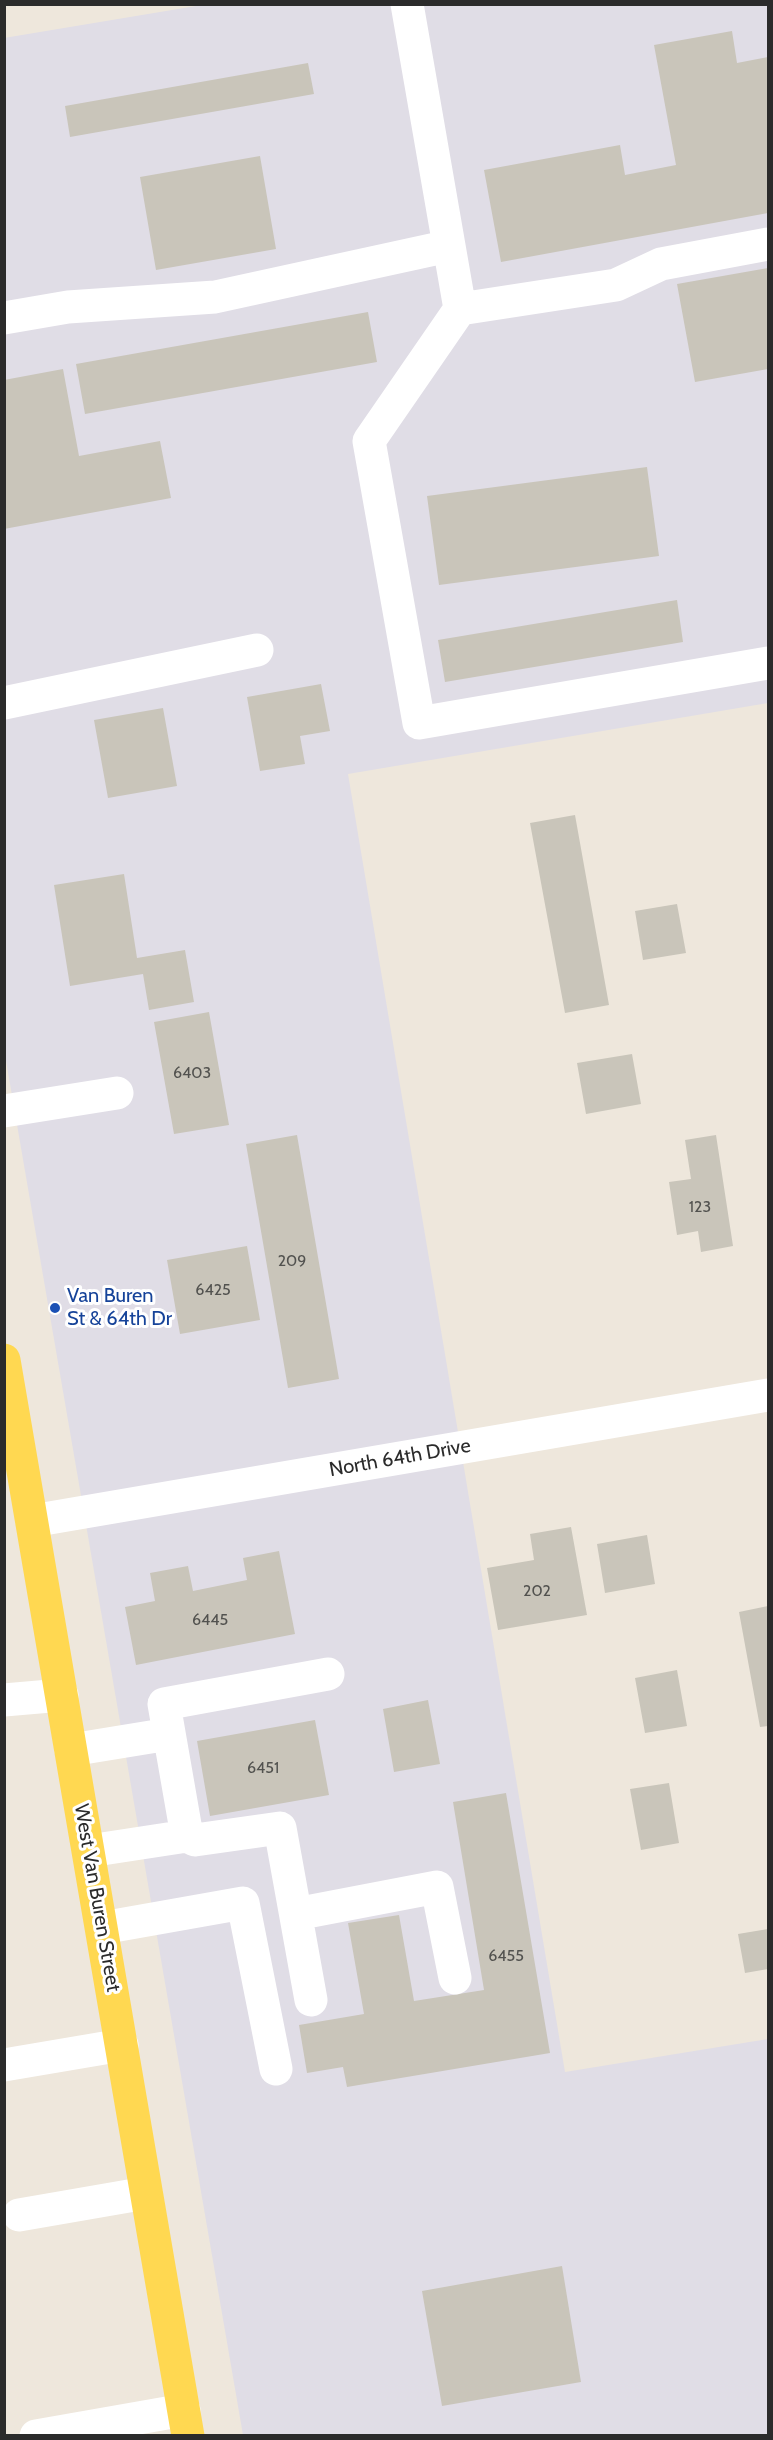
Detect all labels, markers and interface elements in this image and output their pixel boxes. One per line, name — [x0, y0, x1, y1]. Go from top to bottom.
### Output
house number: 6403 — [173, 1063, 211, 1083]
house number: 123 — [689, 1197, 711, 1217]
house number: 209 — [278, 1251, 306, 1271]
house number: 6425 — [195, 1280, 231, 1300]
place label: Van Buren St & 64th Dr — [67, 1284, 172, 1331]
marker: Van Buren St & 64th Dr — [48, 1301, 62, 1315]
street label: North 64th Drive — [327, 1434, 473, 1482]
house number: 202 — [523, 1581, 551, 1601]
house number: 6445 — [192, 1610, 228, 1630]
house number: 6451 — [247, 1758, 279, 1778]
street label: West Van Buren Street — [69, 1802, 125, 1994]
house number: 6455 — [488, 1946, 524, 1966]

